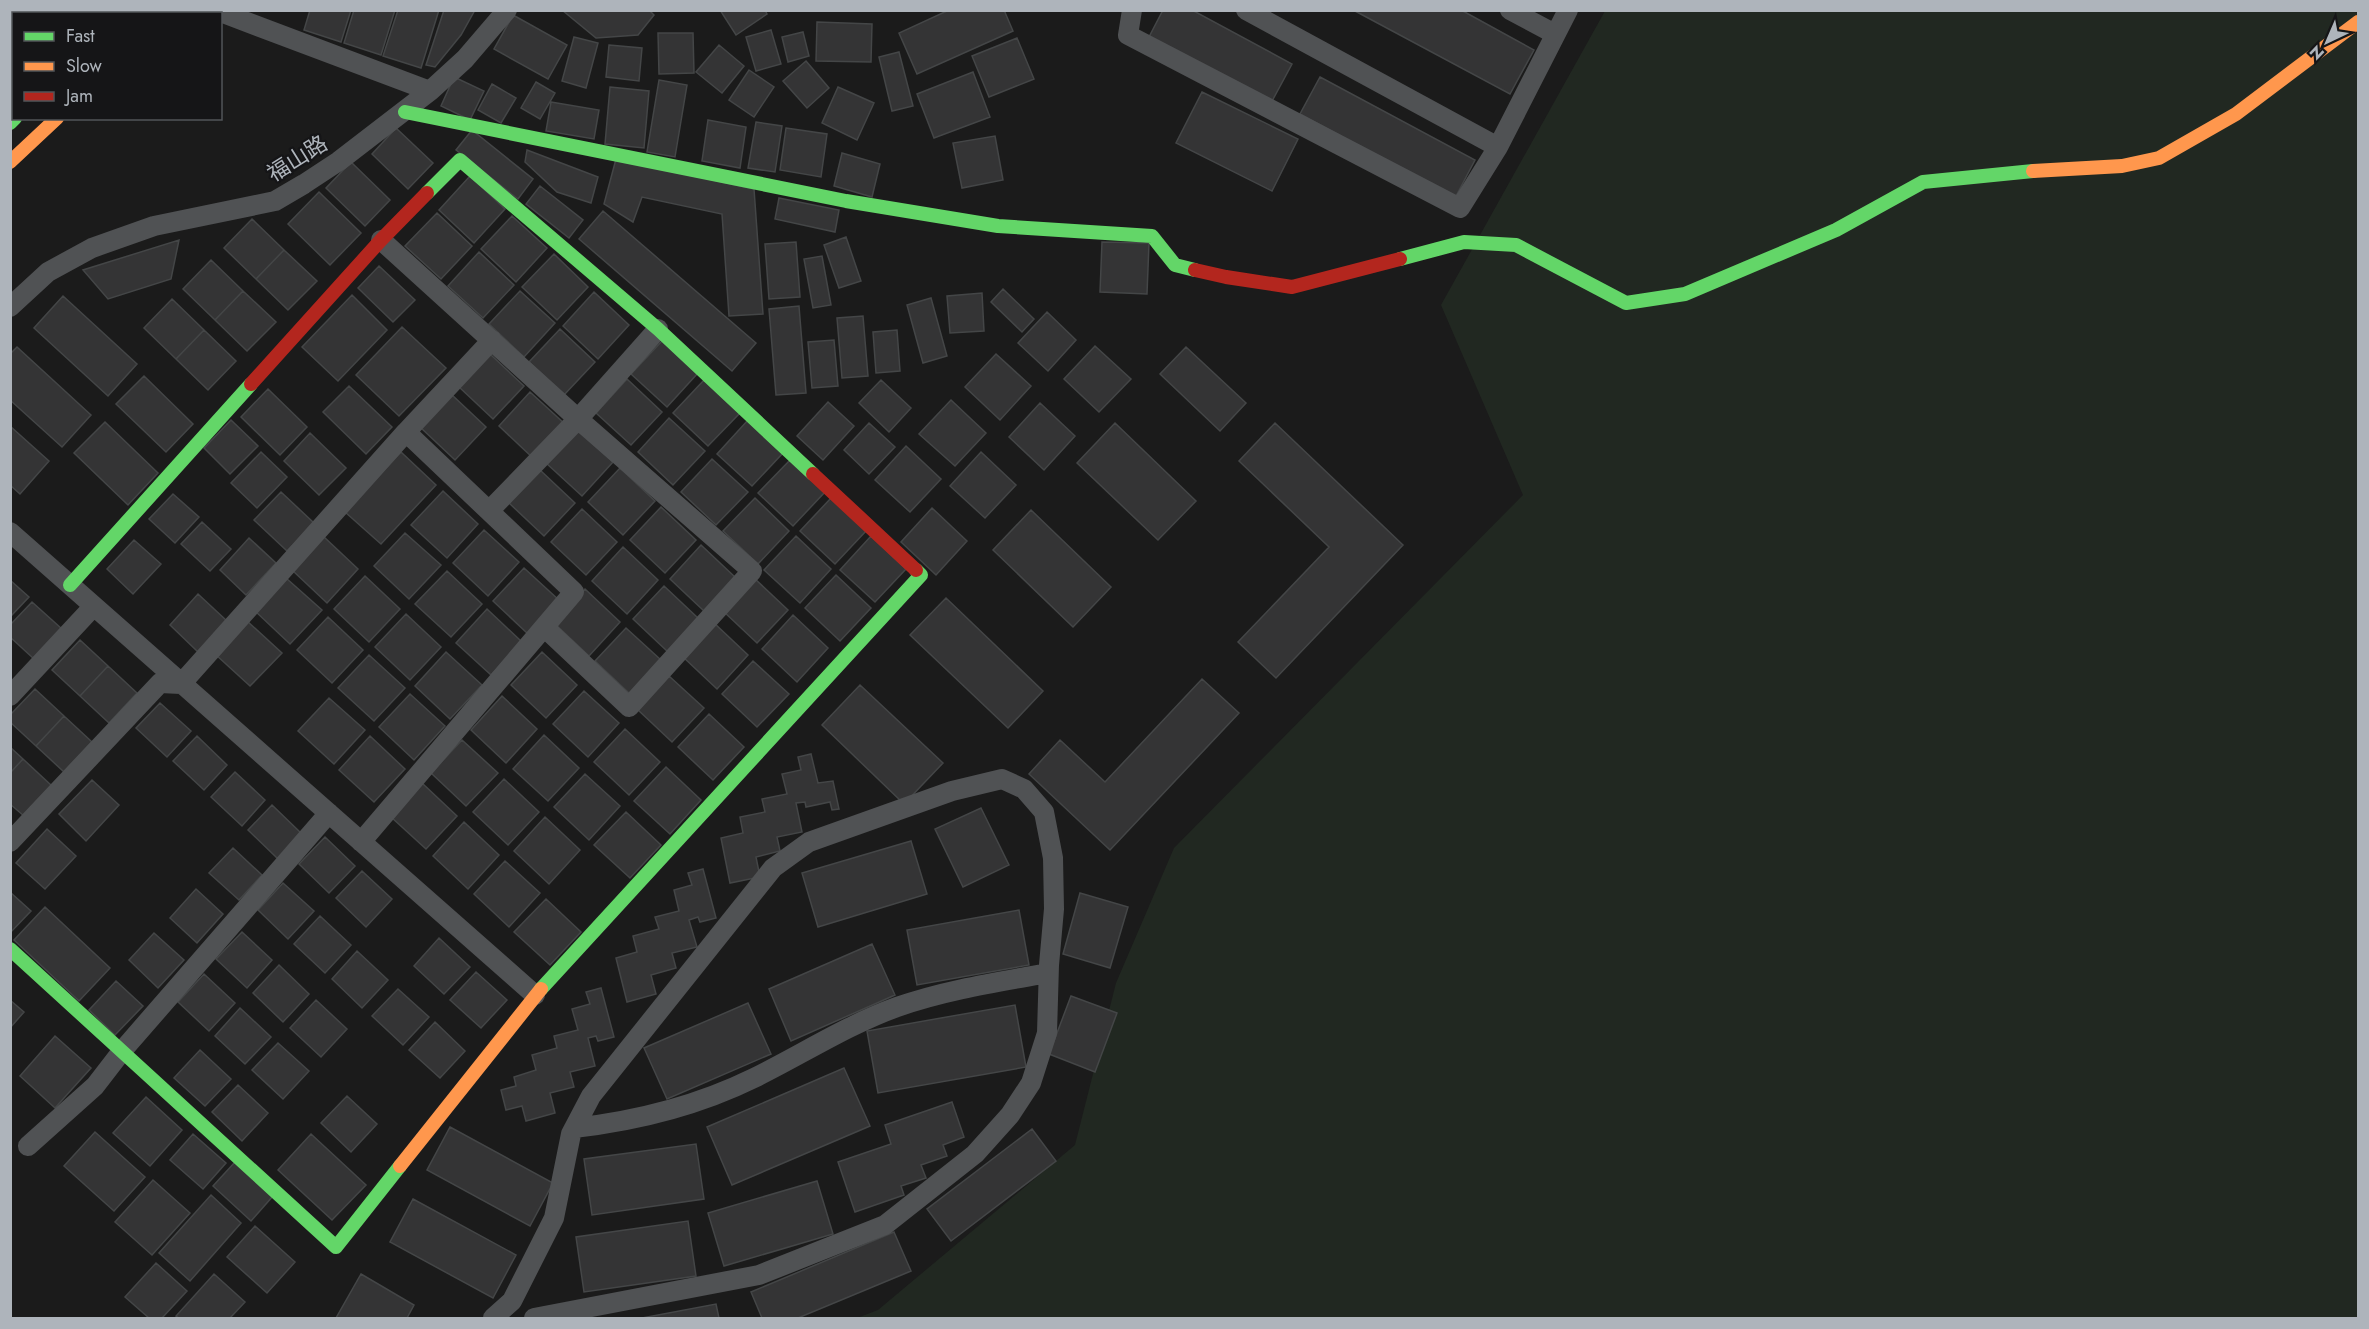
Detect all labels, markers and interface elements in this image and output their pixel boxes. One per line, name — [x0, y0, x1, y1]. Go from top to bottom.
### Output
legend — [12, 12, 222, 120]
north arrow — [2297, 12, 2357, 72]
text: Fast — [66, 23, 95, 49]
text: N — [2304, 40, 2329, 65]
text: Slow — [66, 53, 103, 79]
text: Jam — [64, 83, 93, 109]
street label: 福山路 — [261, 127, 333, 189]

